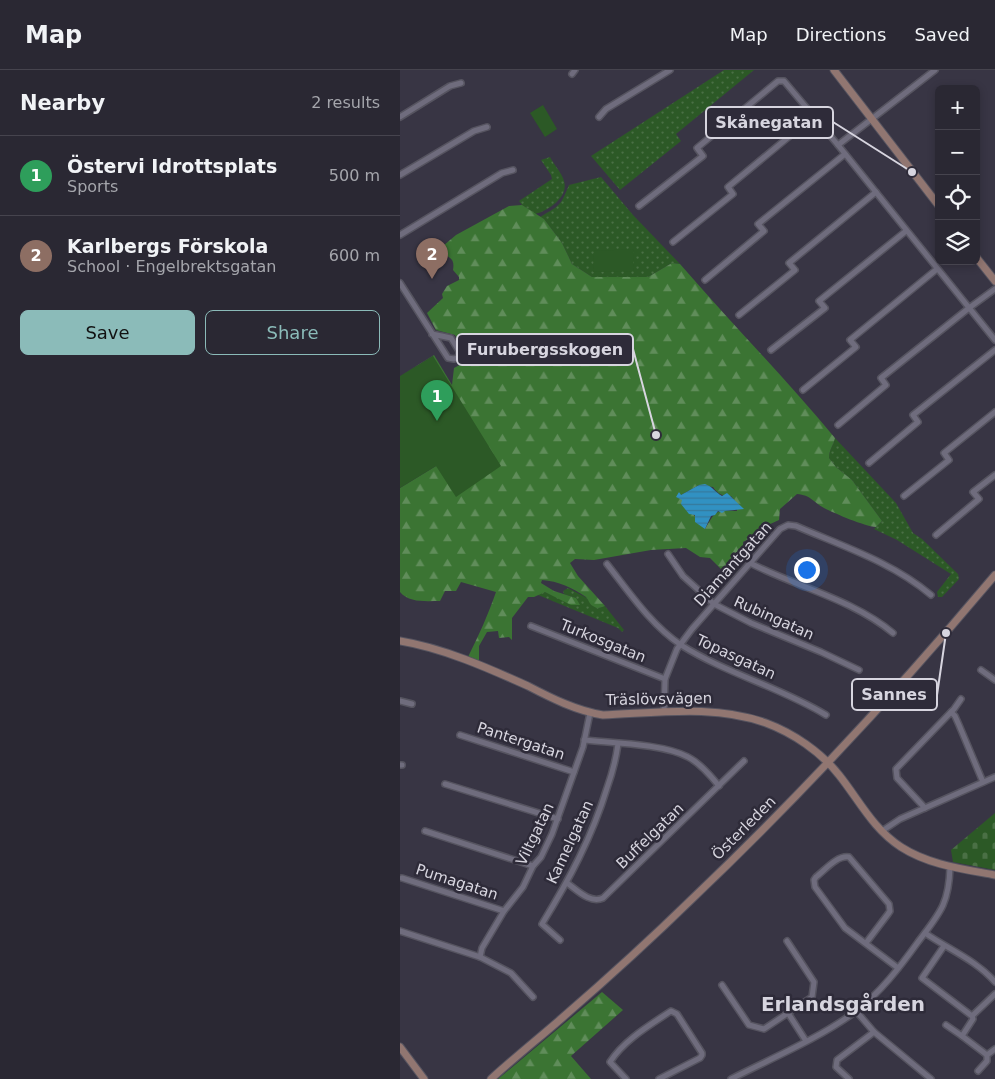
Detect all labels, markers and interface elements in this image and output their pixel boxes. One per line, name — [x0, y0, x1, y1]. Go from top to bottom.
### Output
text: Map — [25, 21, 82, 49]
text: Map — [730, 24, 768, 45]
text: Directions — [796, 24, 886, 45]
text: Saved — [914, 24, 970, 45]
map controls — [935, 85, 980, 265]
button: + — [935, 85, 980, 130]
text: Nearby — [20, 91, 105, 115]
text: 2 results — [311, 93, 380, 112]
callout: Skånegatan — [706, 107, 833, 138]
text: Skånegatan — [715, 113, 823, 132]
button: − — [935, 130, 980, 175]
text: Östervi Idrottsplats — [67, 155, 277, 177]
text: 1 — [30, 166, 42, 185]
text: 500 m — [329, 166, 380, 185]
button: locate — [935, 175, 980, 220]
text: Sports — [67, 177, 118, 196]
button: layers — [935, 220, 980, 265]
text: Karlbergs Förskola — [67, 235, 268, 257]
pin: 2 — [416, 238, 448, 279]
text: 2 — [30, 246, 42, 265]
text: 600 m — [329, 246, 380, 265]
text: School · Engelbrektsgatan — [67, 257, 276, 276]
button: Save — [20, 310, 195, 355]
button: Share — [205, 310, 380, 355]
callout: Furubergsskogen — [457, 334, 633, 365]
text: Furubergsskogen — [467, 340, 623, 359]
pin: 1 — [421, 380, 453, 421]
street label: Diamantgatan — [690, 518, 776, 610]
your location — [794, 557, 820, 583]
street label: Rubingatan — [731, 592, 817, 644]
street label: Turkosgatan — [557, 615, 649, 666]
street label: Topasgatan — [692, 630, 779, 683]
callout: Sannes — [852, 679, 937, 710]
text: Sannes — [861, 685, 927, 704]
street label: Träslövsvägen — [605, 689, 712, 709]
street label: Pantergatan — [475, 718, 567, 764]
street label: Österleden — [708, 792, 780, 864]
street label: Kamelgatan — [543, 797, 597, 887]
street label: Buffelgatan — [613, 799, 687, 873]
street label: Viltgatan — [512, 800, 558, 868]
street label: Pumagatan — [414, 860, 500, 904]
district label: Erlandsgården — [761, 992, 925, 1016]

